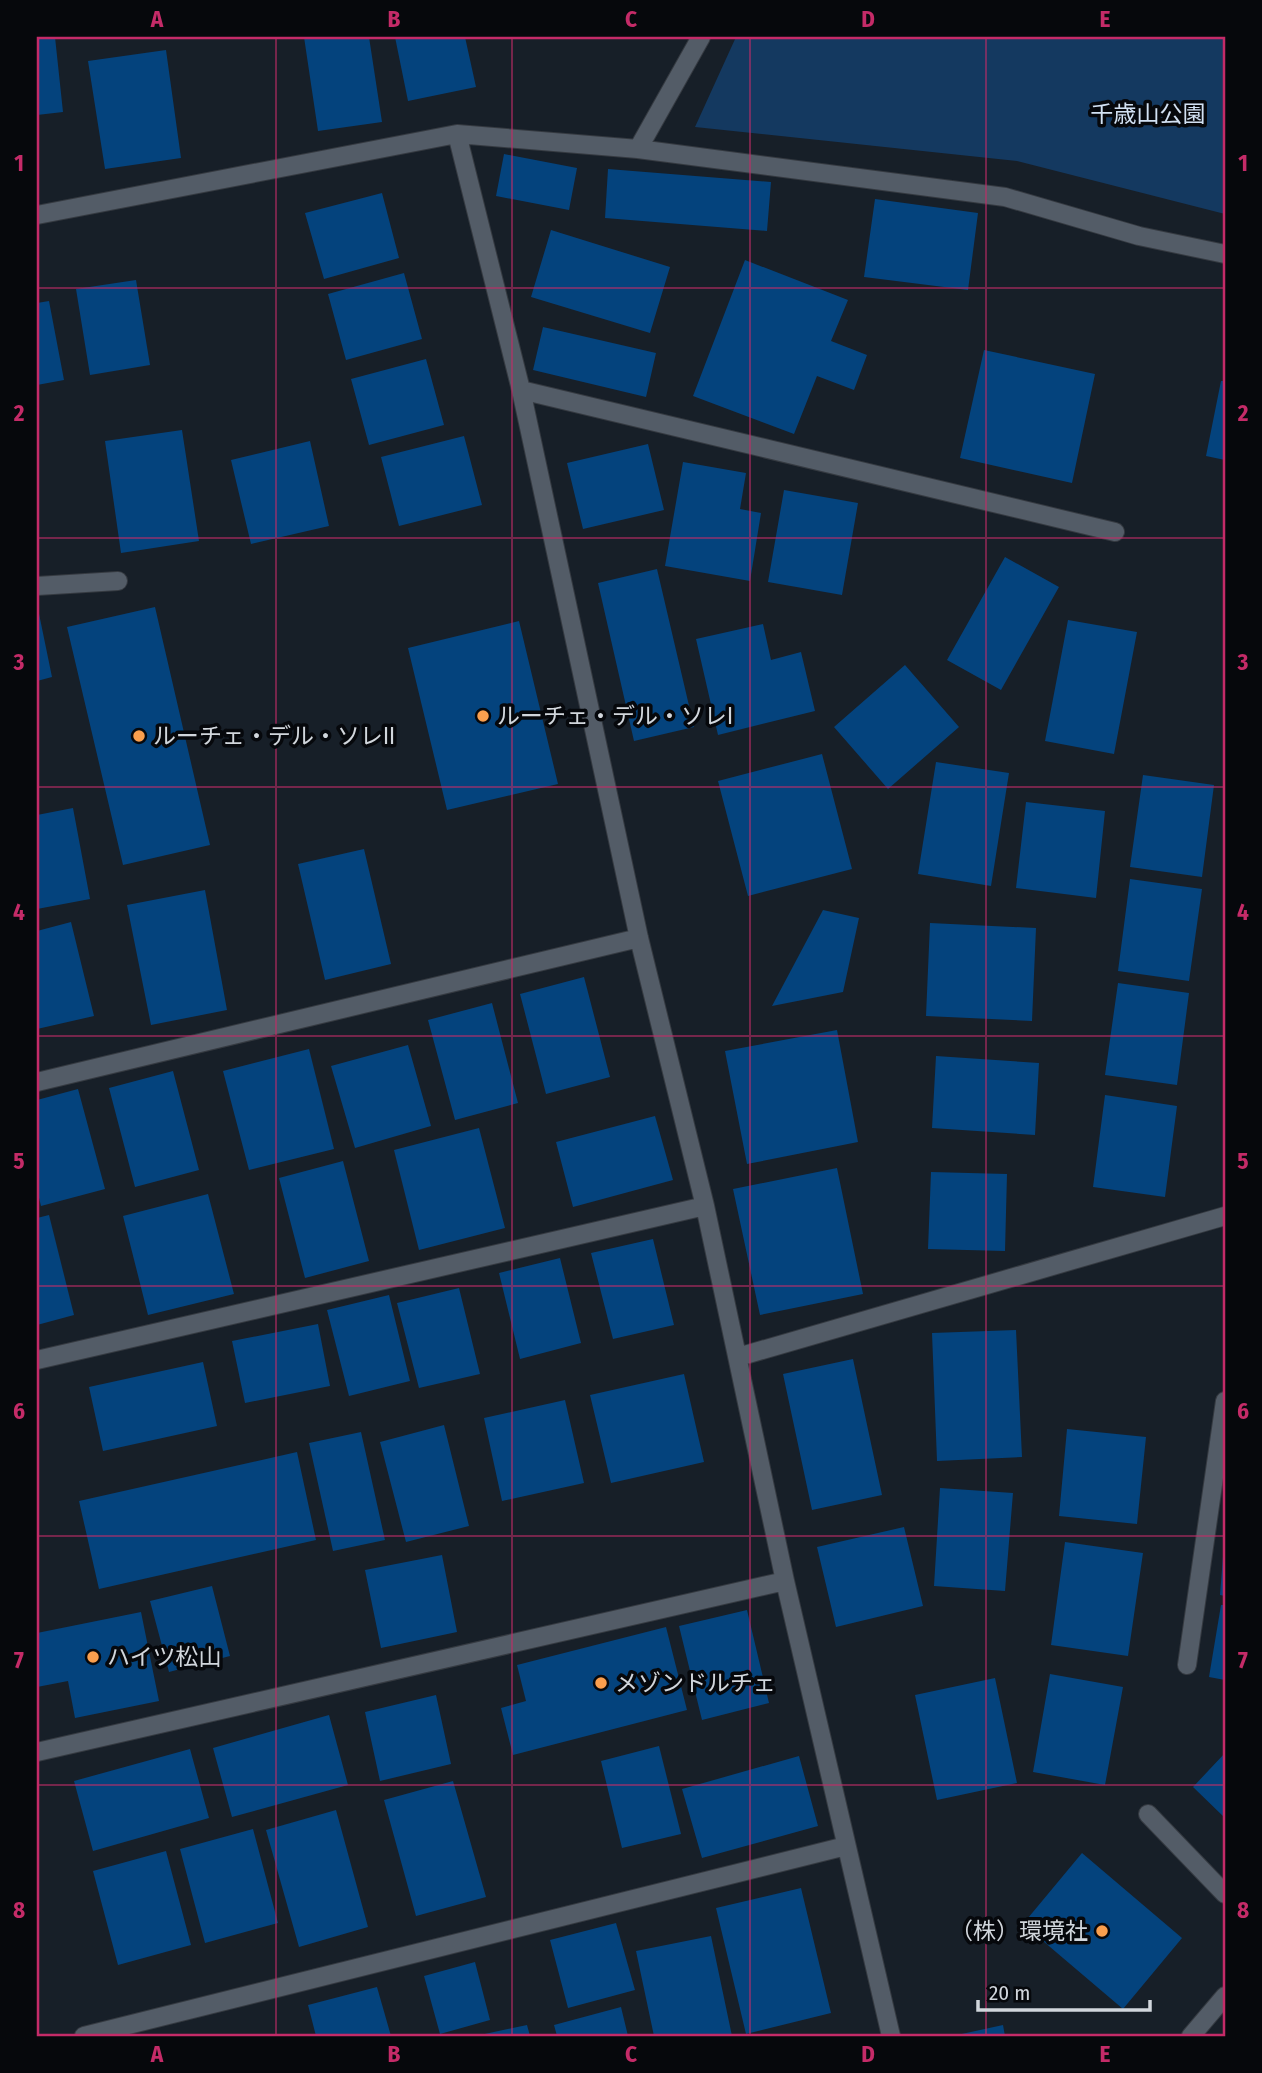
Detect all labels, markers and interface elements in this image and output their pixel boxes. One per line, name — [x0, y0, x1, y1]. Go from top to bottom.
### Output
text: A — [150, 5, 164, 33]
text: B — [388, 5, 401, 33]
text: C — [625, 5, 637, 33]
text: D — [861, 5, 875, 33]
text: E — [1100, 5, 1111, 33]
park label: 千歳山公園 — [1091, 100, 1206, 128]
text: 1 — [14, 149, 24, 177]
text: 1 — [1238, 149, 1248, 177]
text: 2 — [13, 399, 25, 427]
text: 2 — [1237, 399, 1249, 427]
text: 3 — [13, 648, 25, 676]
text: 3 — [1237, 648, 1249, 676]
place label: ルーチェ・デル・ソレI — [497, 702, 733, 730]
marker: ルーチェ・デル・ソレI — [475, 708, 491, 724]
place label: ルーチェ・デル・ソレII — [153, 722, 395, 750]
marker: ルーチェ・デル・ソレII — [131, 728, 147, 744]
text: 4 — [13, 898, 25, 926]
text: 4 — [1237, 898, 1249, 926]
text: 5 — [13, 1147, 25, 1175]
text: 5 — [1237, 1147, 1249, 1175]
text: 6 — [13, 1397, 25, 1425]
text: 6 — [1237, 1397, 1249, 1425]
place label: ハイツ松山 — [107, 1643, 222, 1671]
text: 7 — [14, 1646, 24, 1674]
text: 7 — [1238, 1646, 1248, 1674]
marker: ハイツ松山 — [85, 1649, 101, 1665]
place label: メゾンドルチェ — [615, 1669, 776, 1697]
marker: メゾンドルチェ — [593, 1675, 609, 1691]
text: 8 — [13, 1896, 25, 1924]
text: 8 — [1237, 1896, 1249, 1924]
place label: （株）環境社 — [950, 1917, 1088, 1945]
marker: （株）環境社 — [1094, 1923, 1110, 1939]
scale bar — [978, 1968, 1150, 2012]
text: 20 m — [989, 1980, 1030, 2006]
text: A — [150, 2040, 164, 2068]
text: B — [388, 2040, 401, 2068]
text: C — [625, 2040, 637, 2068]
text: D — [861, 2040, 875, 2068]
text: E — [1100, 2040, 1111, 2068]

